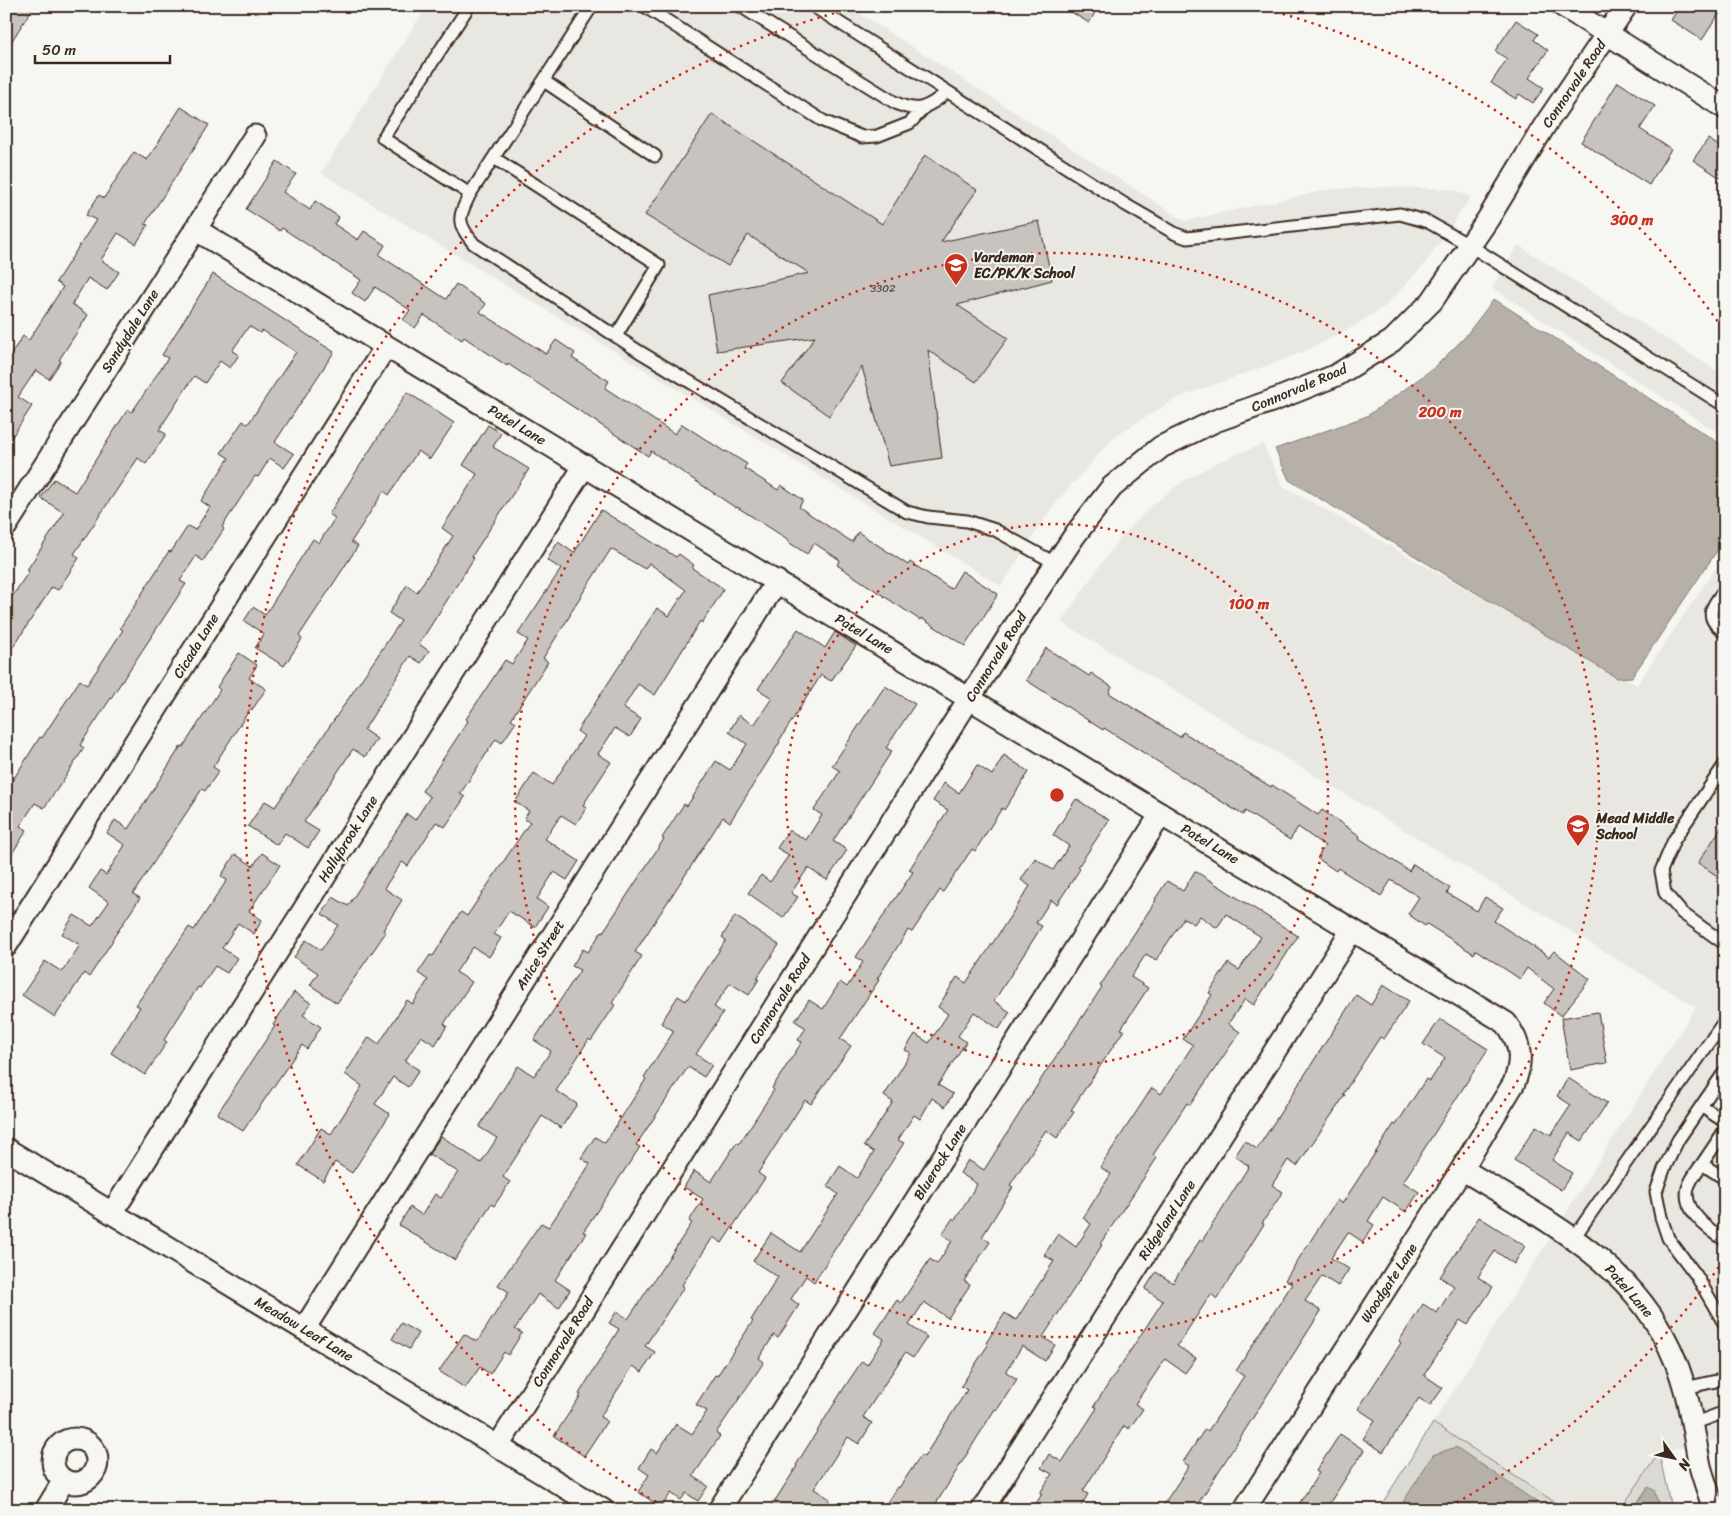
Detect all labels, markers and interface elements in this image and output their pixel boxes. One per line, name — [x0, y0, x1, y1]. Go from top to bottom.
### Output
scale bar — [35, 32, 170, 64]
street label: Connorvale Road — [1535, 33, 1614, 133]
text: 50 m — [42, 37, 77, 63]
text: 300 m — [1610, 207, 1654, 233]
place label: Vardeman EC/PK/K School — [974, 245, 1076, 286]
school or university icon: Vardeman EC/PK/K School — [943, 252, 969, 286]
house number: 3302 — [870, 279, 896, 298]
street label: Sandydale Lane — [94, 284, 166, 378]
street label: Connorvale Road — [1247, 356, 1352, 419]
street label: Patel Lane — [483, 398, 551, 452]
text: 200 m — [1417, 399, 1462, 425]
text: 100 m — [1229, 591, 1270, 617]
street label: Connorvale Road — [958, 606, 1035, 707]
street label: Patel Lane — [830, 607, 898, 661]
street label: Cicada Lane — [166, 608, 226, 684]
centre of rings — [1048, 786, 1066, 804]
street label: Hollybrook Lane — [311, 790, 385, 888]
place label: Mead Middle School — [1595, 806, 1675, 847]
school or university icon: Mead Middle School — [1565, 813, 1591, 847]
street label: Patel Lane — [1176, 817, 1244, 871]
street label: Anice Street — [508, 915, 571, 996]
street label: Connorvale Road — [742, 948, 819, 1049]
street label: Bluerock Lane — [906, 1119, 974, 1205]
street label: Ridgeland Lane — [1131, 1175, 1203, 1265]
street label: Woodgate Lane — [1354, 1238, 1424, 1328]
street label: Patel Lane — [1598, 1258, 1660, 1324]
street label: Meadow Leaf Lane — [250, 1289, 358, 1369]
street label: Connorvale Road — [525, 1291, 602, 1392]
north arrow — [1648, 1434, 1698, 1484]
text: N — [1671, 1453, 1698, 1476]

